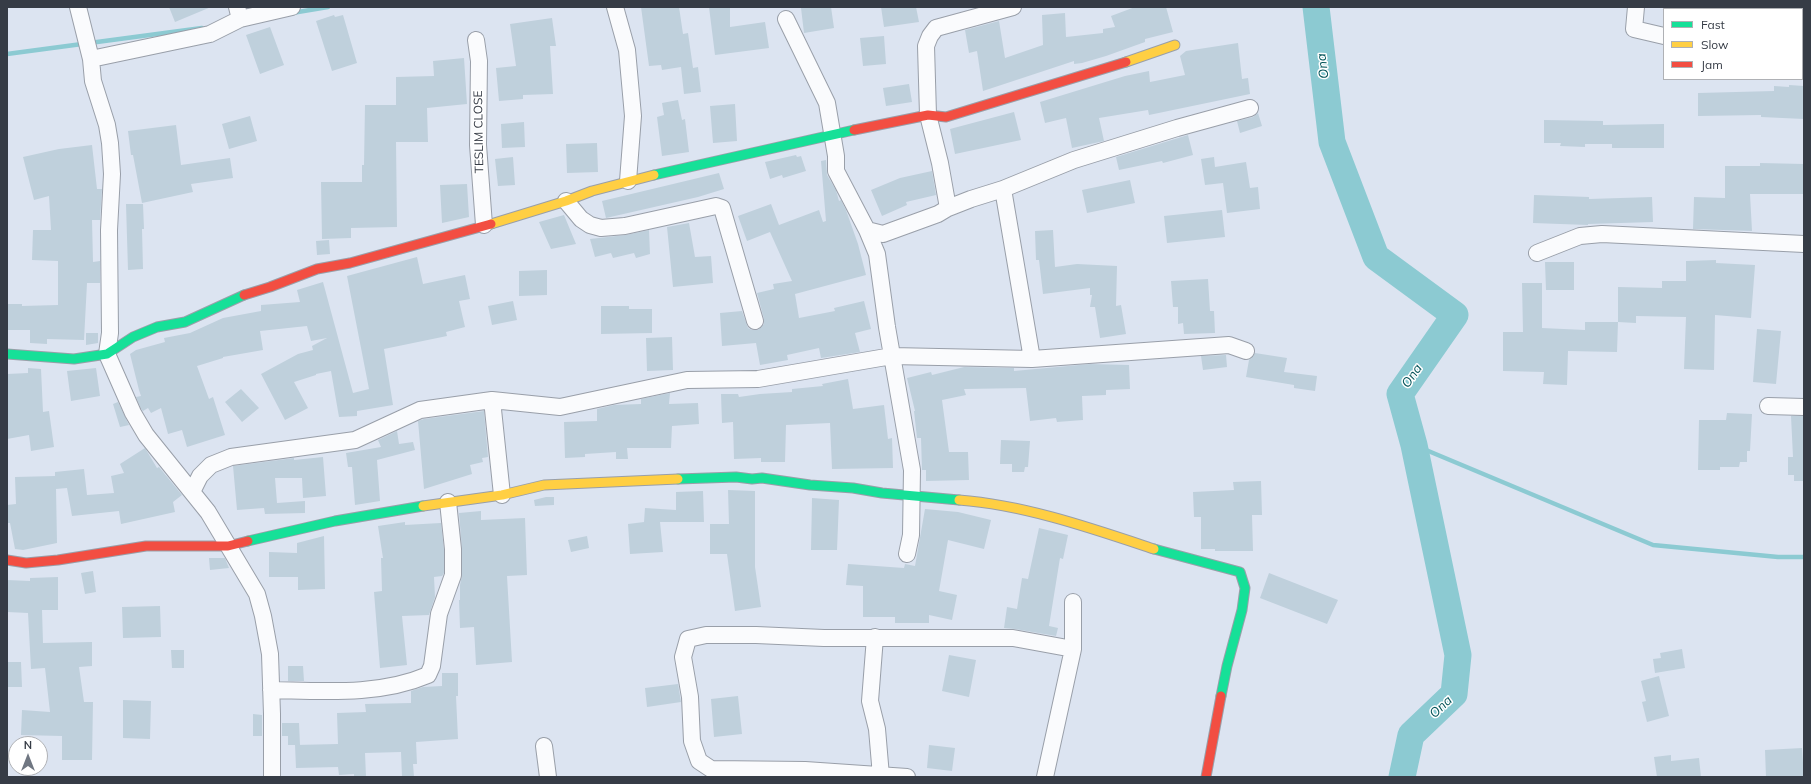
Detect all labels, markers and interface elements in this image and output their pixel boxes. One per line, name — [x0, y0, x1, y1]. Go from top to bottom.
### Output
legend — [1663, 8, 1803, 80]
text: Fast — [1701, 17, 1725, 32]
text: Slow — [1701, 37, 1729, 52]
water label: Ona — [1314, 52, 1332, 80]
text: Jam — [1701, 57, 1723, 72]
street label: TESLIM CLOSE — [471, 90, 487, 174]
water label: Ona — [1398, 361, 1426, 391]
water label: Ona — [1426, 693, 1456, 721]
north arrow — [8, 736, 48, 776]
text: N — [24, 738, 32, 752]

